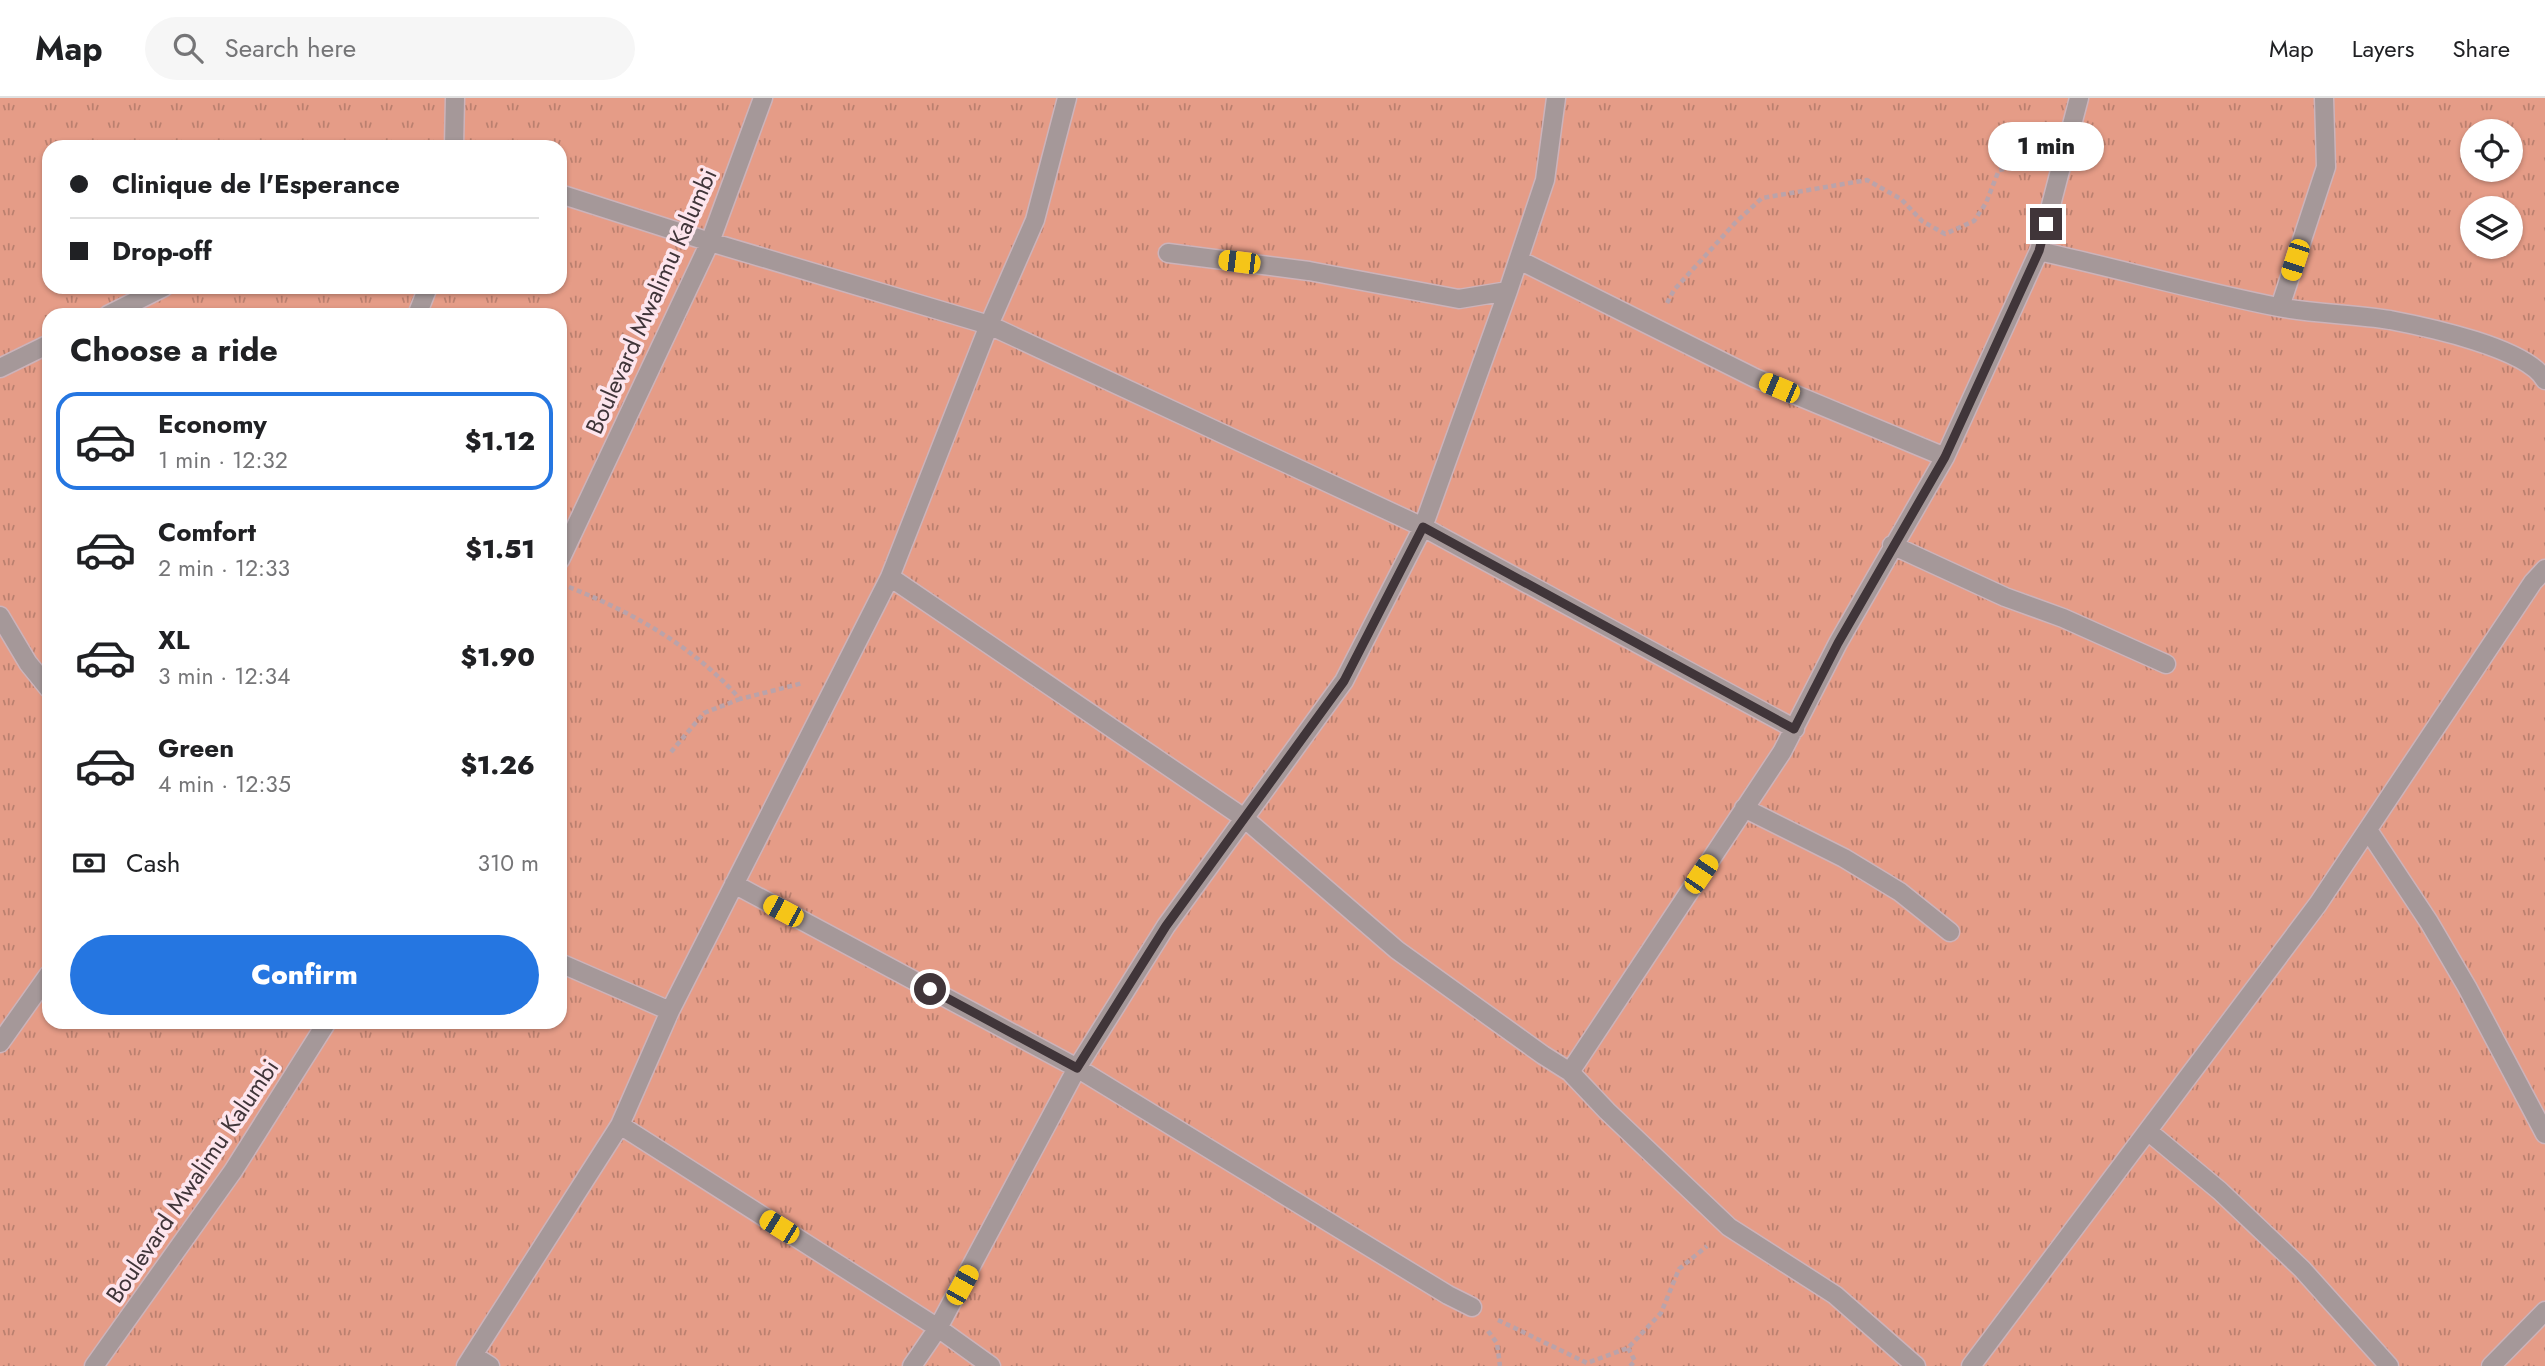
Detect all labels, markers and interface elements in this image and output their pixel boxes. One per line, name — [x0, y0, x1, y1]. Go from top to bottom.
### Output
search box — [145, 17, 635, 80]
text: Map — [35, 25, 103, 72]
icon: search — [169, 29, 207, 67]
text: Search here — [225, 29, 356, 67]
text: Map — [2269, 31, 2314, 66]
text: Layers — [2352, 31, 2414, 66]
text: Share — [2452, 31, 2510, 66]
map controls — [2460, 119, 2523, 259]
button: locate — [2460, 119, 2523, 182]
callout: 1 min — [1988, 122, 2104, 172]
text: 1 min — [2017, 129, 2075, 163]
street label: Boulevard Mwalimu Kalumbi — [577, 163, 725, 439]
text: Clinique de l'Esperance — [112, 165, 400, 203]
button: layers — [2460, 196, 2523, 259]
route end — [2030, 208, 2062, 240]
text: Drop-off — [112, 232, 212, 270]
car — [2279, 237, 2312, 283]
car — [1217, 249, 1262, 275]
text: Choose a ride — [70, 327, 278, 373]
car — [1756, 370, 1803, 406]
text: Economy — [158, 405, 267, 443]
icon: car — [74, 410, 137, 473]
text: $1.12 — [465, 422, 535, 460]
text: 1 min · 12:32 — [158, 443, 288, 477]
text: Comfort — [158, 513, 256, 551]
icon: car — [74, 518, 137, 581]
text: $1.51 — [465, 530, 535, 568]
text: 2 min · 12:33 — [158, 551, 290, 585]
text: XL — [158, 621, 190, 659]
icon: car — [74, 626, 137, 689]
text: $1.90 — [460, 638, 535, 676]
text: 3 min · 12:34 — [158, 659, 290, 693]
text: Green — [158, 729, 234, 767]
icon: car — [74, 734, 137, 797]
text: $1.26 — [460, 746, 535, 784]
text: 4 min · 12:35 — [158, 767, 291, 801]
icon: cash — [70, 844, 108, 882]
text: Cash — [126, 844, 180, 882]
text: 310 m — [477, 846, 539, 880]
car — [1681, 851, 1722, 897]
car — [760, 892, 807, 930]
button: Confirm — [70, 935, 539, 1015]
route start — [914, 973, 946, 1005]
street label: Boulevard Mwalimu Kalumbi — [97, 1052, 287, 1310]
car — [756, 1207, 803, 1247]
car — [943, 1262, 982, 1308]

